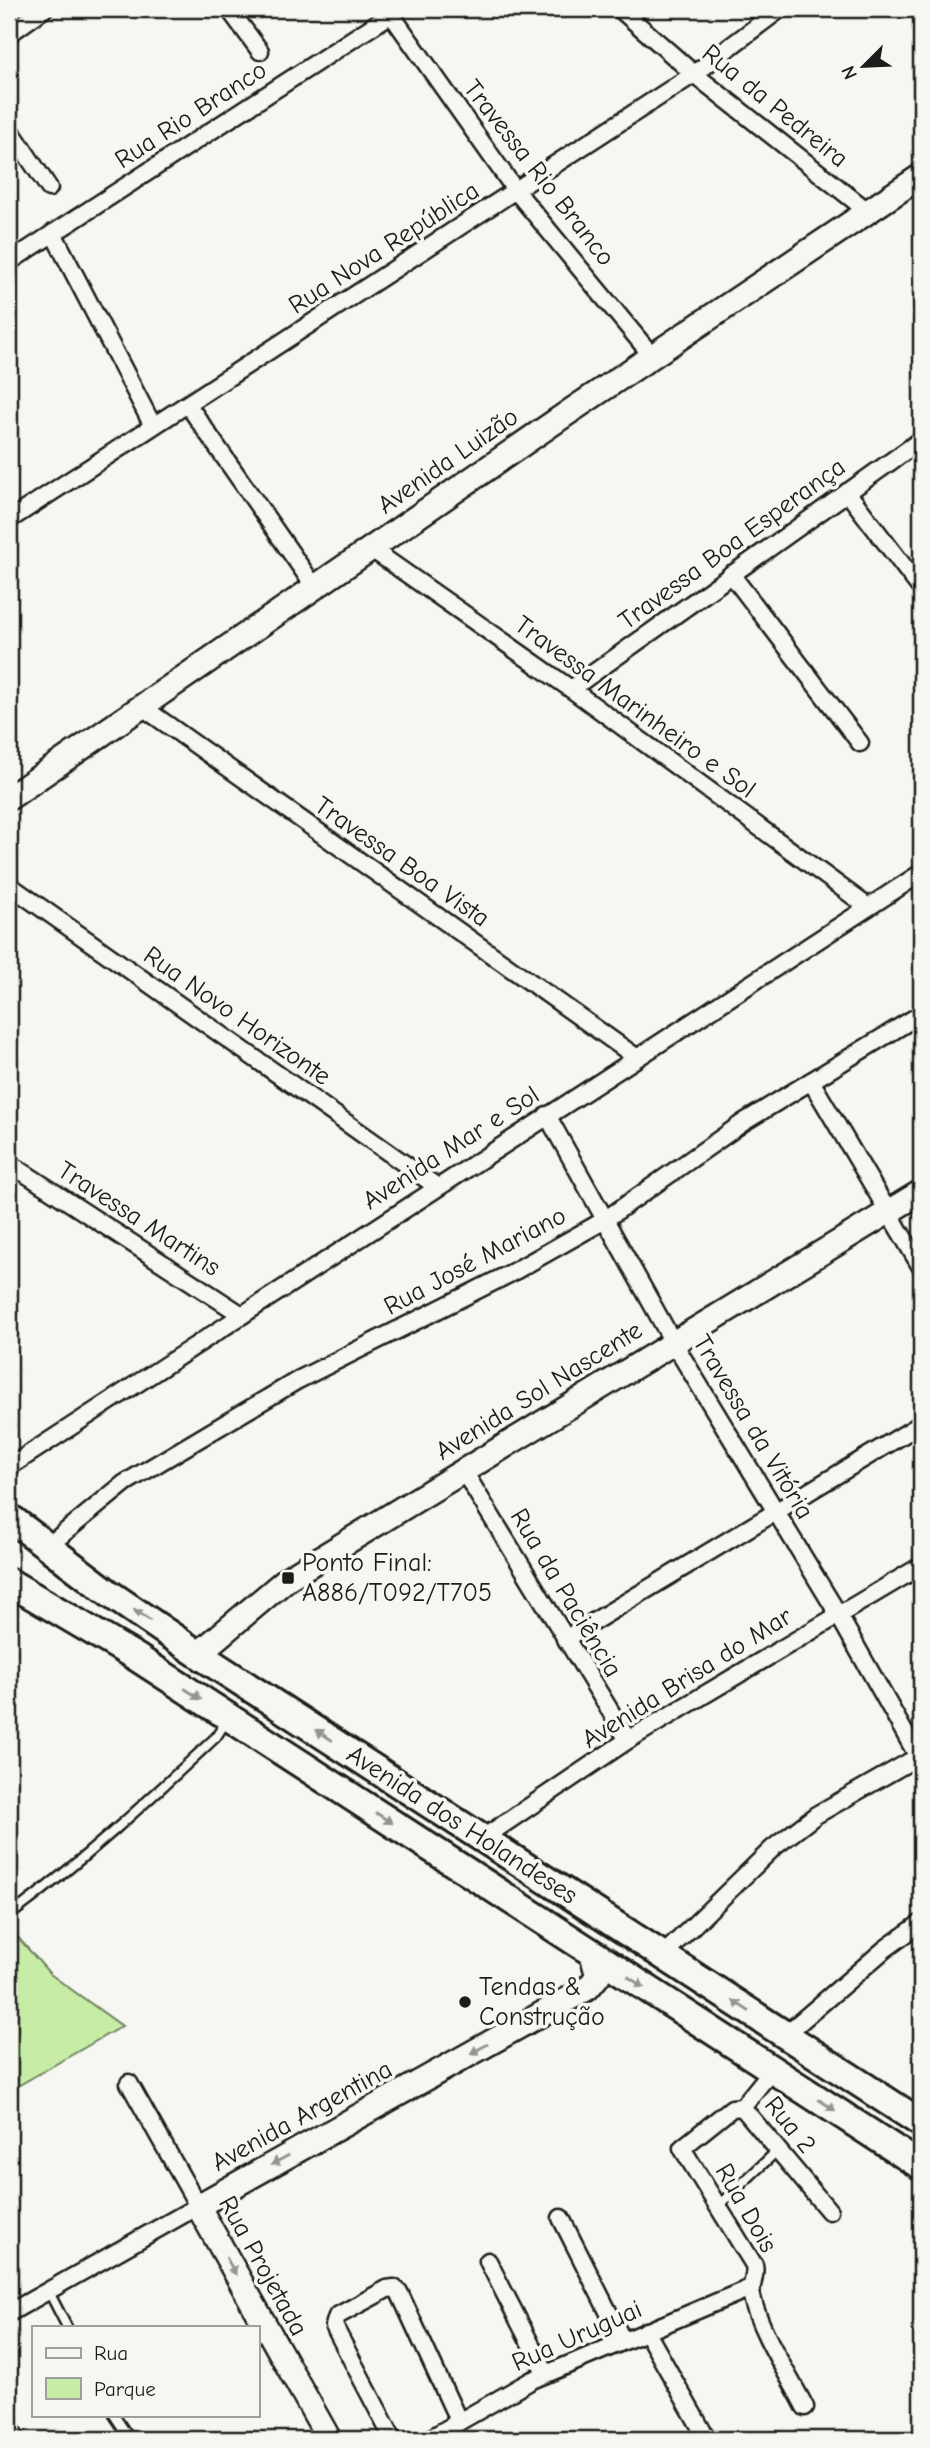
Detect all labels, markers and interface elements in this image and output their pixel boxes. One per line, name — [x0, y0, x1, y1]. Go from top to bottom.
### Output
north arrow — [828, 32, 898, 102]
street label: Rua da Pedreira — [696, 38, 854, 174]
street label: Rua Rio Branco — [110, 55, 272, 175]
text: N — [837, 62, 862, 83]
street label: Travessa Rio Branco — [457, 74, 621, 272]
street label: Rua Nova República — [283, 175, 485, 321]
street label: Avenida Luizão — [372, 402, 524, 520]
street label: Travessa Boa Esperança — [613, 452, 851, 636]
street label: Travessa Marinheiro e Sol — [509, 610, 761, 804]
street label: Travessa Boa Vista — [309, 790, 495, 934]
street label: Rua Novo Horizonte — [138, 940, 336, 1092]
street label: Avenida Mar e Sol — [357, 1080, 545, 1216]
street label: Travessa Martins — [52, 1155, 226, 1283]
street label: Rua José Mariano — [379, 1200, 571, 1322]
street label: Avenida Sol Nascente — [430, 1315, 648, 1467]
street label: Travessa da Vitória — [686, 1329, 820, 1525]
street label: Rua da Paciência — [504, 1503, 628, 1683]
place label: Ponto Final: A886/T092/T705 — [302, 1548, 492, 1608]
marker: Ponto Final: A886/T092/T705 — [280, 1570, 296, 1586]
street label: Avenida Brisa do Mar — [577, 1601, 798, 1755]
one-way arrow — [133, 1608, 151, 1622]
one-way arrow — [183, 1688, 203, 1701]
one-way arrow — [314, 1729, 334, 1742]
street label: Avenida dos Holandeses — [341, 1739, 583, 1911]
one-way arrow — [375, 1811, 393, 1825]
place label: Tendas & Construção — [479, 1972, 605, 2032]
one-way arrow — [627, 1975, 646, 1988]
marker: Tendas & Construção — [457, 1994, 473, 2010]
one-way arrow — [731, 2000, 750, 2013]
one-way arrow — [469, 2043, 488, 2055]
street label: Avenida Argentina — [207, 2054, 397, 2178]
street label: Rua 2 — [758, 2091, 822, 2159]
one-way arrow — [818, 2099, 837, 2112]
one-way arrow — [270, 2154, 290, 2166]
street label: Rua Dois — [709, 2158, 783, 2258]
street label: Rua Projetada — [212, 2191, 314, 2341]
one-way arrow — [225, 2256, 237, 2275]
street label: Rua Uruguai — [507, 2294, 647, 2378]
legend — [32, 2326, 259, 2416]
text: Rua — [94, 2341, 128, 2365]
text: Parque — [94, 2377, 156, 2401]

